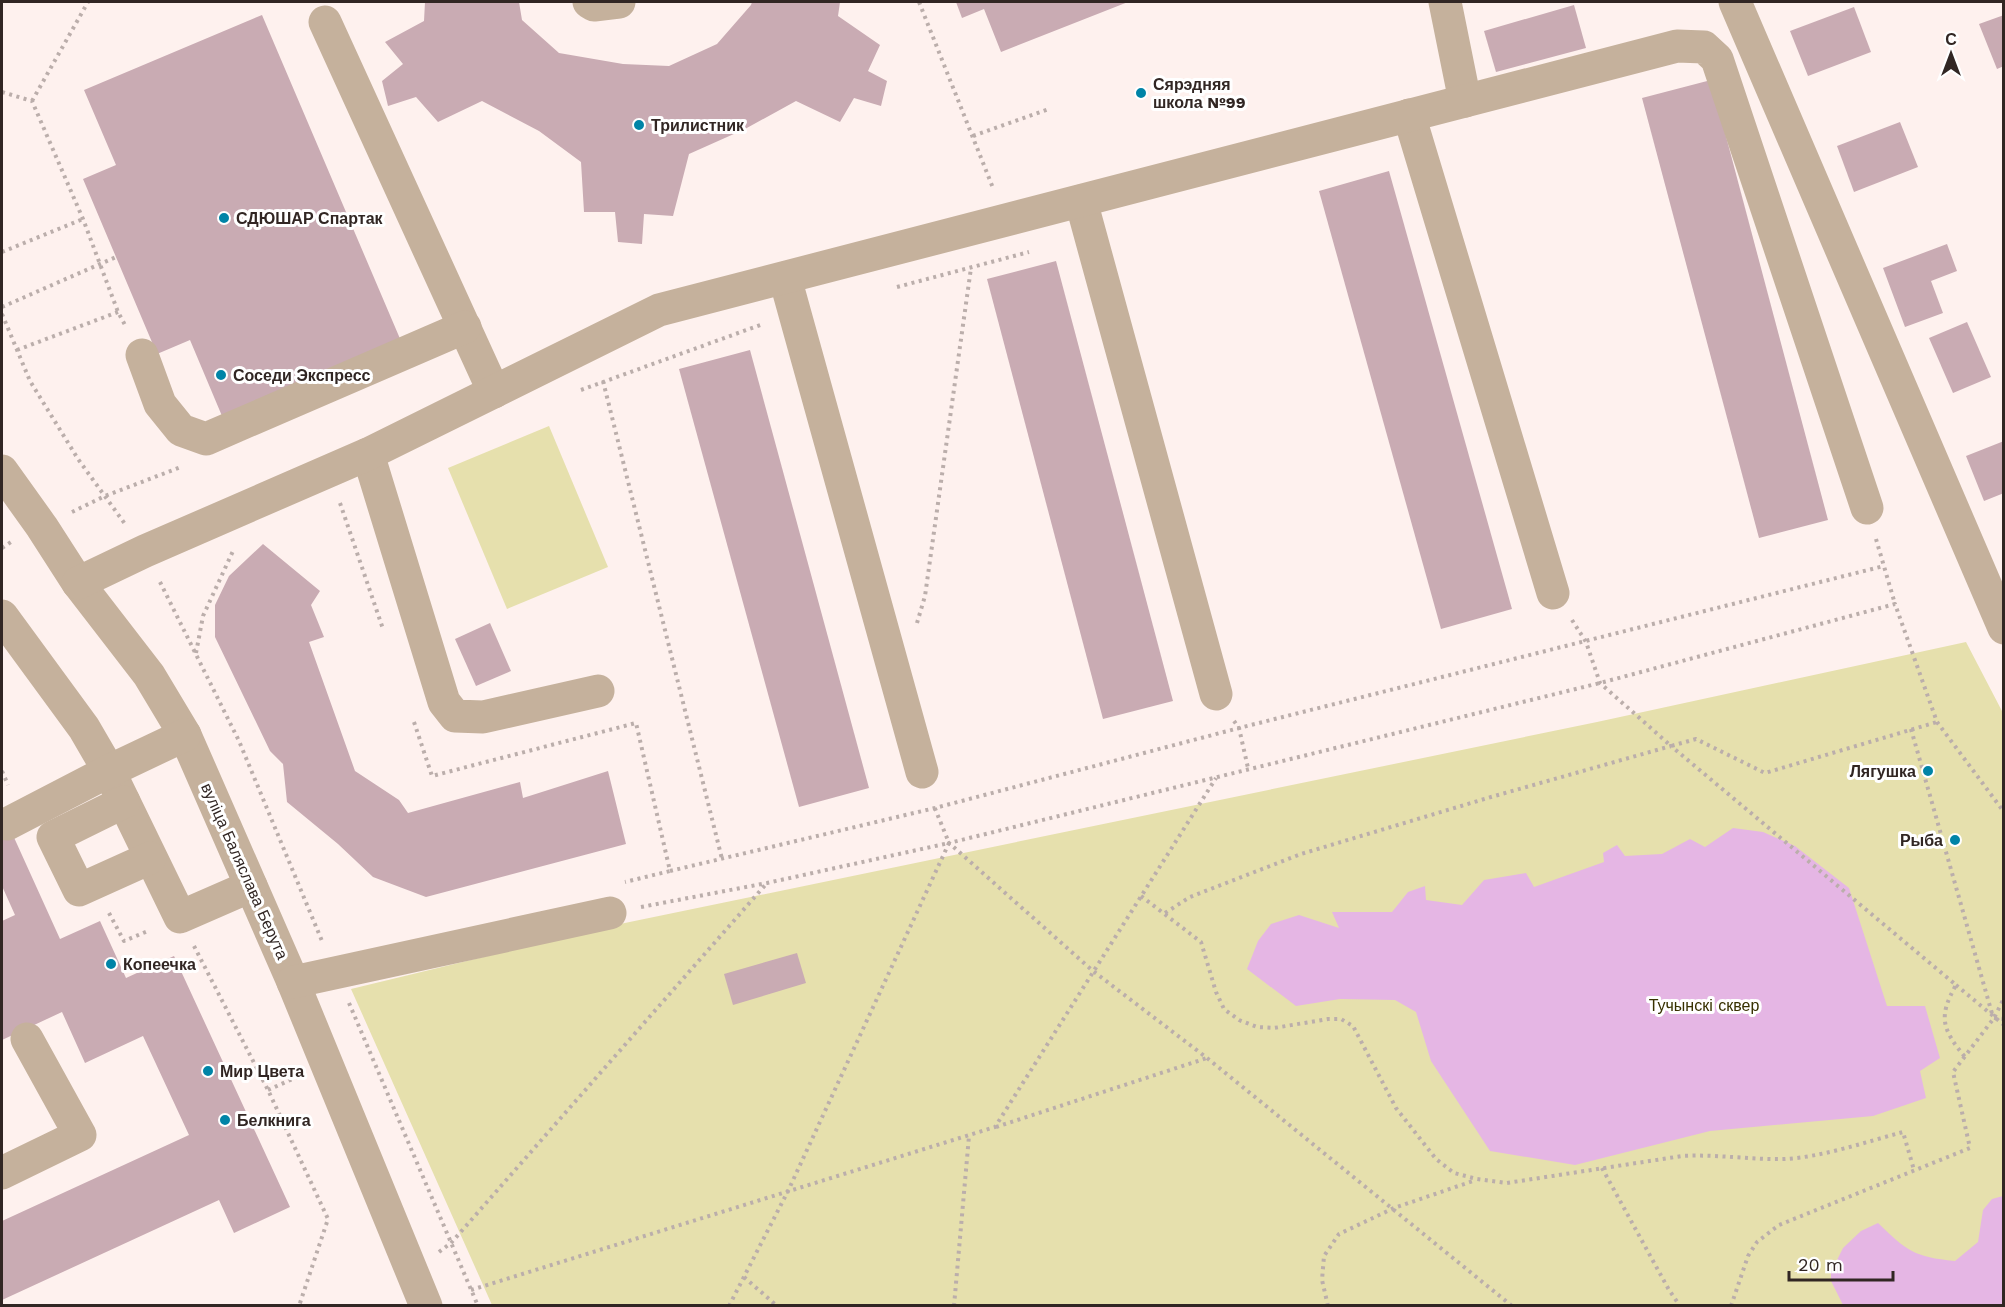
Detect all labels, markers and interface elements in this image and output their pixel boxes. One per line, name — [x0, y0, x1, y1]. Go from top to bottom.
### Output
north arrow — [1921, 24, 1981, 84]
text: С — [1945, 30, 1957, 49]
place label: Сярэдняя школа №99 — [1153, 75, 1246, 112]
marker: Сярэдняя школа №99 — [1134, 86, 1148, 100]
place label: Трилистник — [651, 116, 745, 135]
marker: Трилистник — [632, 118, 646, 132]
place label: СДЮШАР Спартак — [236, 209, 384, 228]
marker: СДЮШАР Спартак — [217, 211, 231, 225]
place label: Соседи Экспресс — [233, 366, 371, 385]
marker: Соседи Экспресс — [214, 368, 228, 382]
place label: Лягушка — [1850, 762, 1916, 781]
marker: Лягушка — [1921, 764, 1935, 778]
street label: вуліца Баляслава Берута — [197, 780, 292, 962]
place label: Рыба — [1900, 831, 1943, 850]
marker: Рыба — [1948, 833, 1962, 847]
place label: Копеечка — [123, 955, 196, 974]
marker: Копеечка — [104, 957, 118, 971]
park label: Тучынскі сквер — [1649, 996, 1759, 1015]
place label: Мир Цвета — [220, 1062, 304, 1081]
marker: Мир Цвета — [201, 1064, 215, 1078]
place label: Белкнига — [237, 1111, 311, 1130]
marker: Белкнига — [218, 1113, 232, 1127]
scale bar — [1789, 1244, 1892, 1282]
text: 20 m — [1798, 1254, 1843, 1275]

